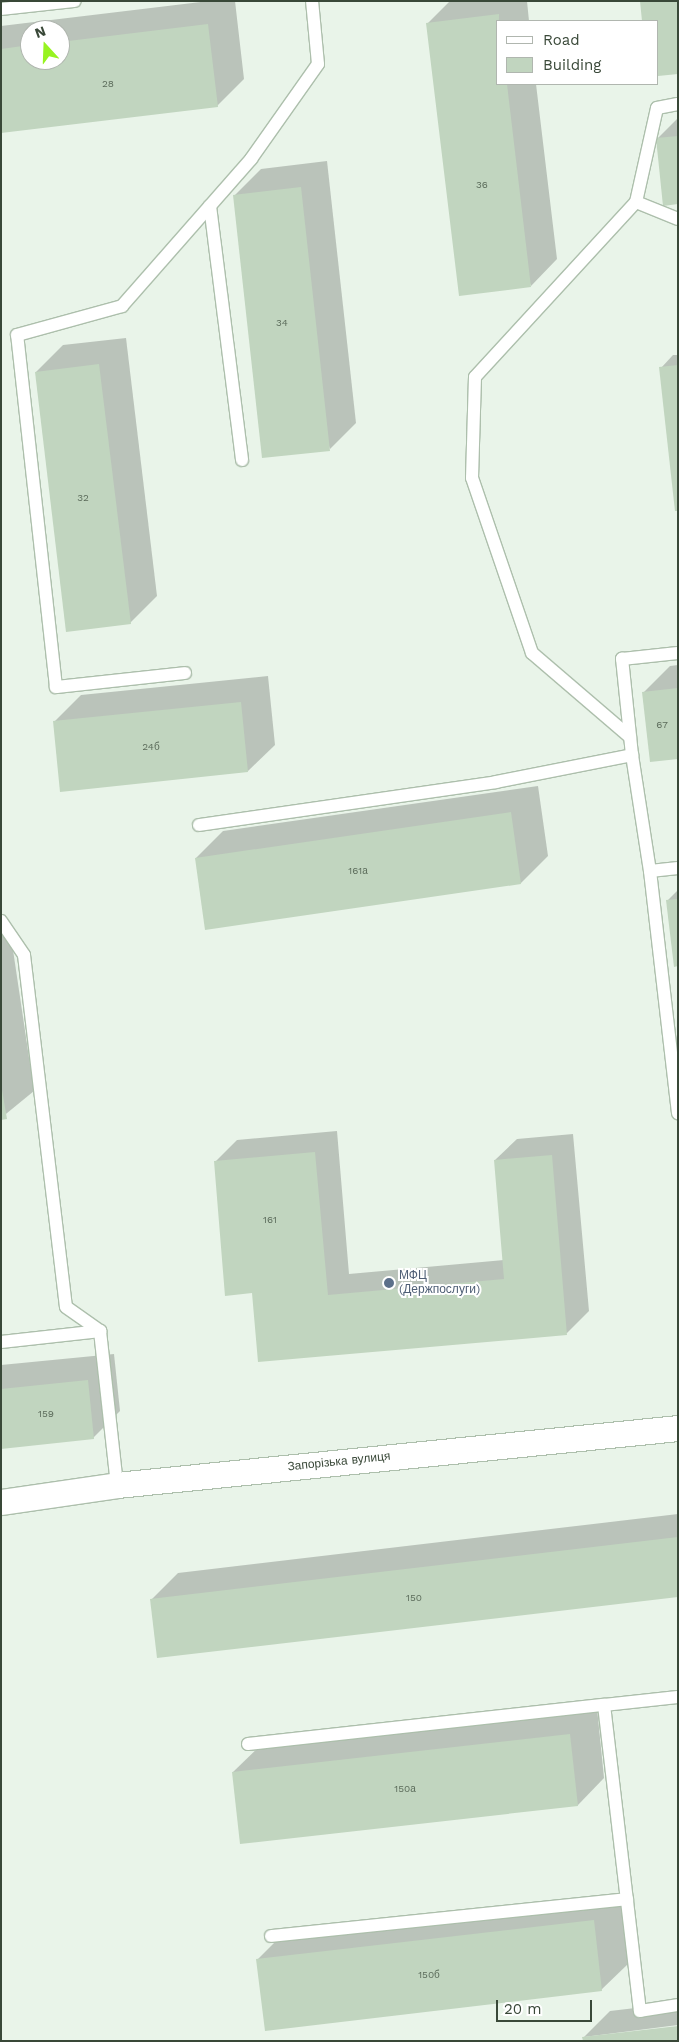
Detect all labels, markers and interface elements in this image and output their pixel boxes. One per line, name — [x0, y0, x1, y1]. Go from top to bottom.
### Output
north arrow — [20, 20, 70, 70]
legend — [497, 20, 659, 85]
text: N — [33, 23, 48, 41]
text: Road — [543, 31, 580, 49]
text: Building — [543, 56, 601, 74]
house number: 28 — [102, 78, 114, 90]
house number: 36 — [476, 179, 488, 191]
house number: 34 — [276, 317, 288, 329]
house number: 32 — [77, 492, 89, 504]
house number: 67 — [656, 719, 668, 731]
house number: 24б — [142, 741, 160, 753]
house number: 161а — [348, 865, 368, 877]
house number: 161 — [263, 1214, 277, 1226]
place label: МФЦ (Держпослуги) — [399, 1269, 480, 1297]
marker: МФЦ (Держпослуги) — [383, 1277, 395, 1289]
house number: 159 — [38, 1408, 54, 1420]
street label: Запорізька вулиця — [287, 1449, 391, 1475]
house number: 150 — [406, 1592, 422, 1604]
house number: 150а — [394, 1783, 416, 1795]
house number: 150б — [418, 1969, 440, 1981]
scale bar — [499, 1990, 595, 2022]
text: 20 m — [504, 2000, 542, 2018]

